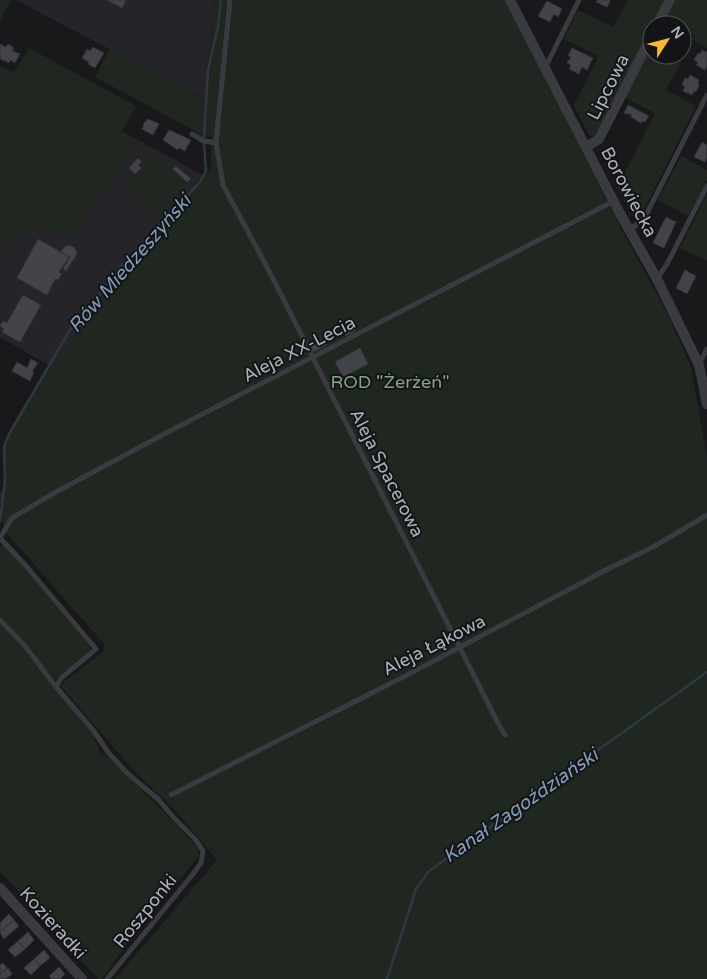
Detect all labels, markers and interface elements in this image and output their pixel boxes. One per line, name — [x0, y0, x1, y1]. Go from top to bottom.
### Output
north arrow — [642, 15, 692, 65]
text: N — [667, 23, 687, 42]
street label: Lipcowa — [582, 50, 634, 124]
street label: Borowiecka — [596, 143, 662, 241]
water label: Rów Miedzeszyński — [64, 189, 197, 337]
street label: Aleja XX-Lecia — [239, 311, 359, 387]
park label: ROD "Żerżeń" — [330, 371, 450, 393]
street label: Aleja Spacerowa — [345, 405, 429, 541]
street label: Aleja Łąkowa — [379, 610, 489, 680]
water label: Kanał Zagoździański — [439, 743, 604, 868]
street label: Roszponki — [108, 870, 182, 952]
street label: Kozieradki — [15, 882, 91, 964]

